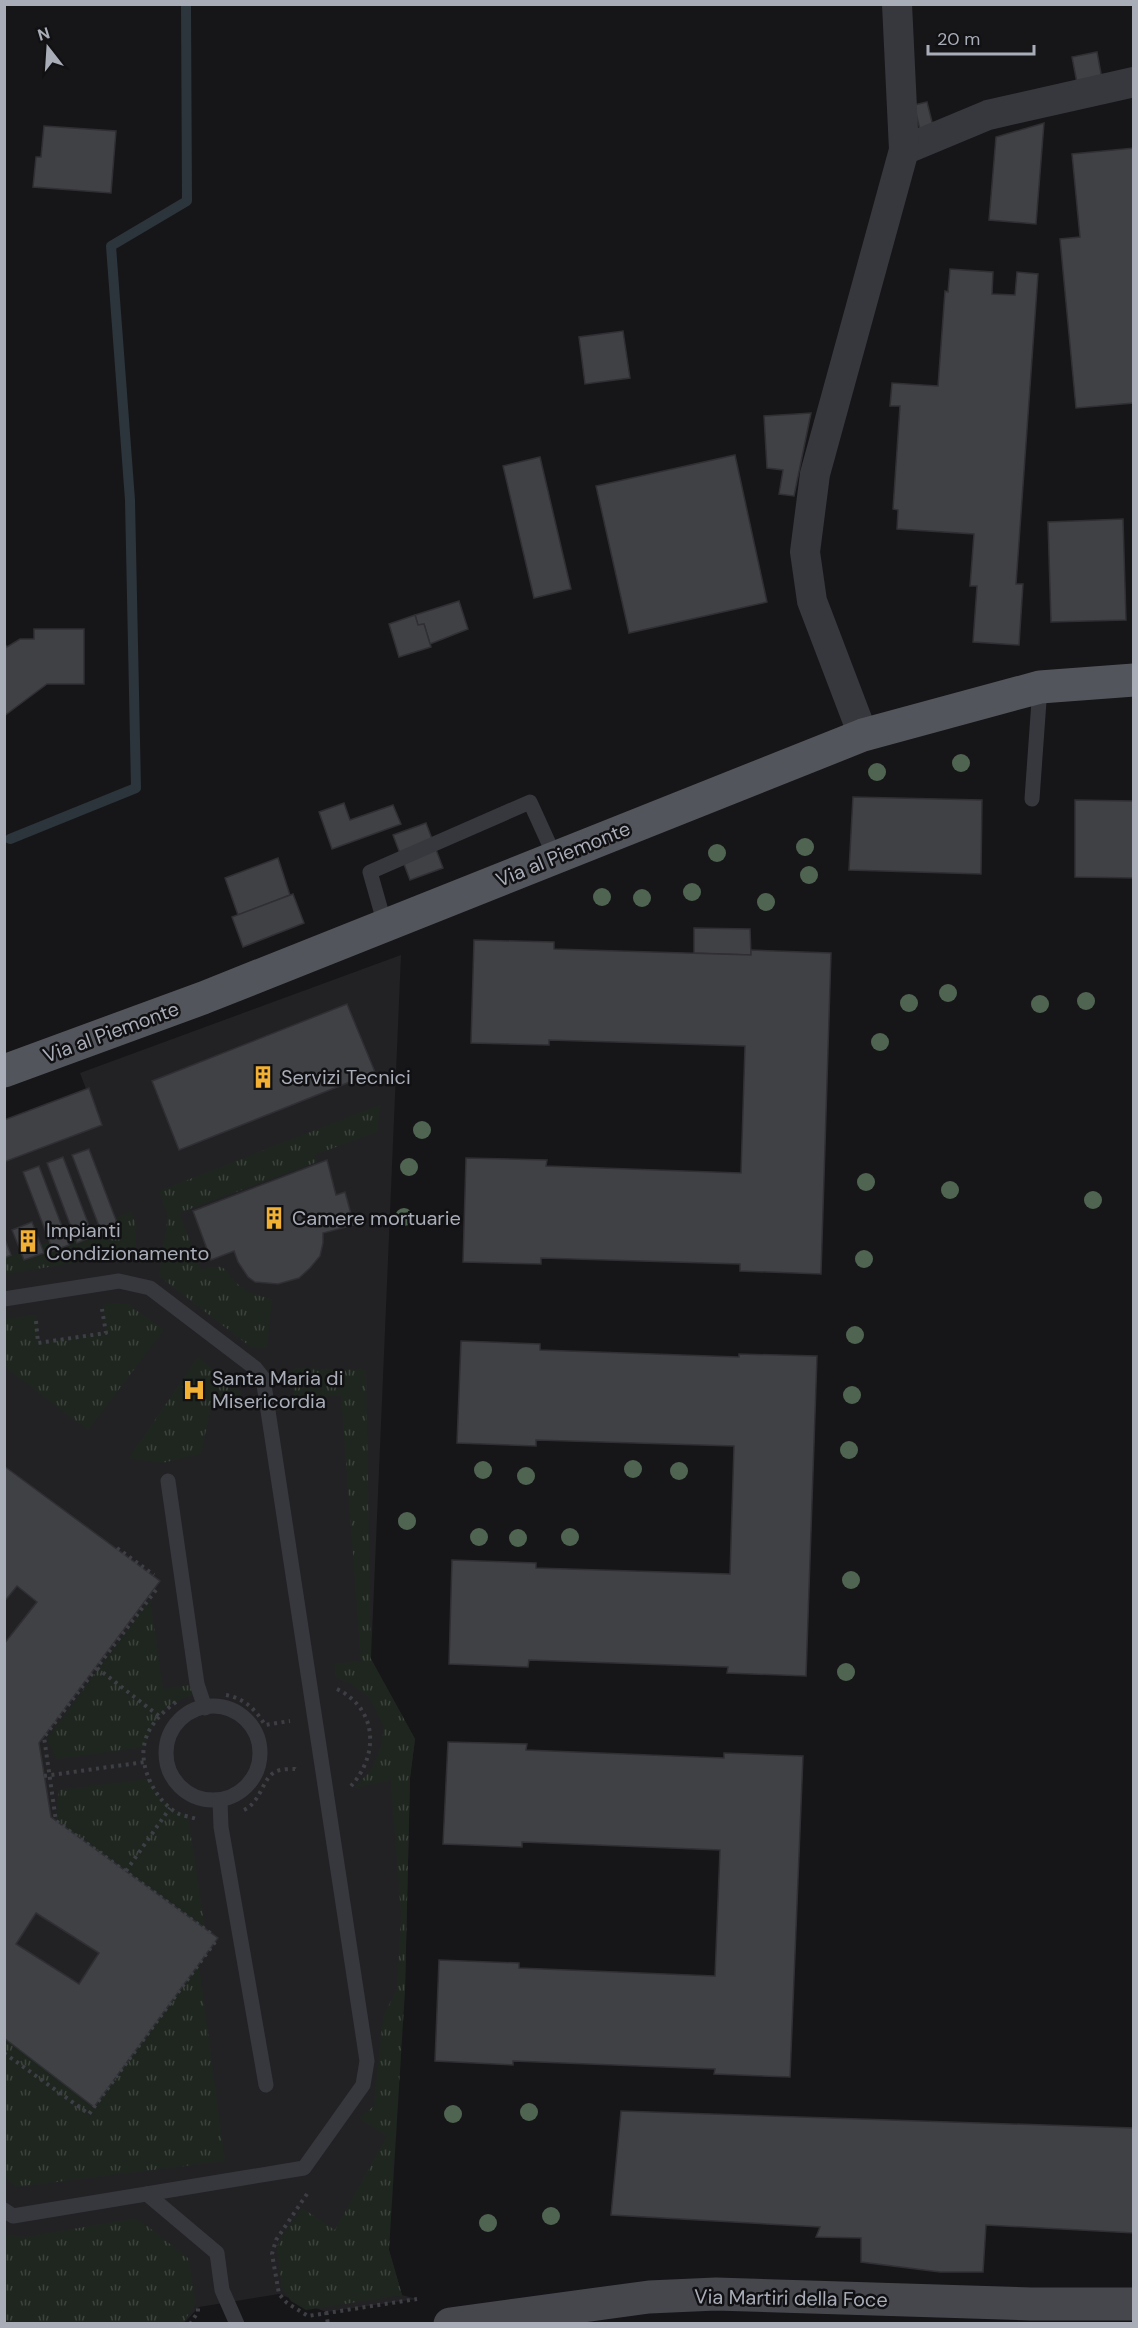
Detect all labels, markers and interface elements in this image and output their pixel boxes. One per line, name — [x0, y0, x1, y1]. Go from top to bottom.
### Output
north arrow — [18, 18, 78, 78]
scale bar — [928, 18, 1034, 56]
text: N — [35, 22, 52, 46]
text: 20 m — [937, 27, 980, 51]
street label: Via al Piemonte — [492, 815, 634, 893]
street label: Via al Piemonte — [39, 995, 183, 1069]
building icon: Servizi Tecnici — [250, 1064, 276, 1090]
place label: Servizi Tecnici — [281, 1064, 411, 1090]
building icon: Camere mortuarie — [261, 1205, 287, 1231]
place label: Camere mortuarie — [292, 1205, 461, 1231]
place label: Impianti Condizionamento — [46, 1217, 209, 1266]
building icon: Impianti Condizionamento — [15, 1228, 41, 1254]
place label: Santa Maria di Misericordia — [212, 1365, 343, 1414]
hospital icon: Santa Maria di Misericordia — [181, 1377, 207, 1403]
street label: Via Martiri della Foce — [694, 2283, 888, 2313]

